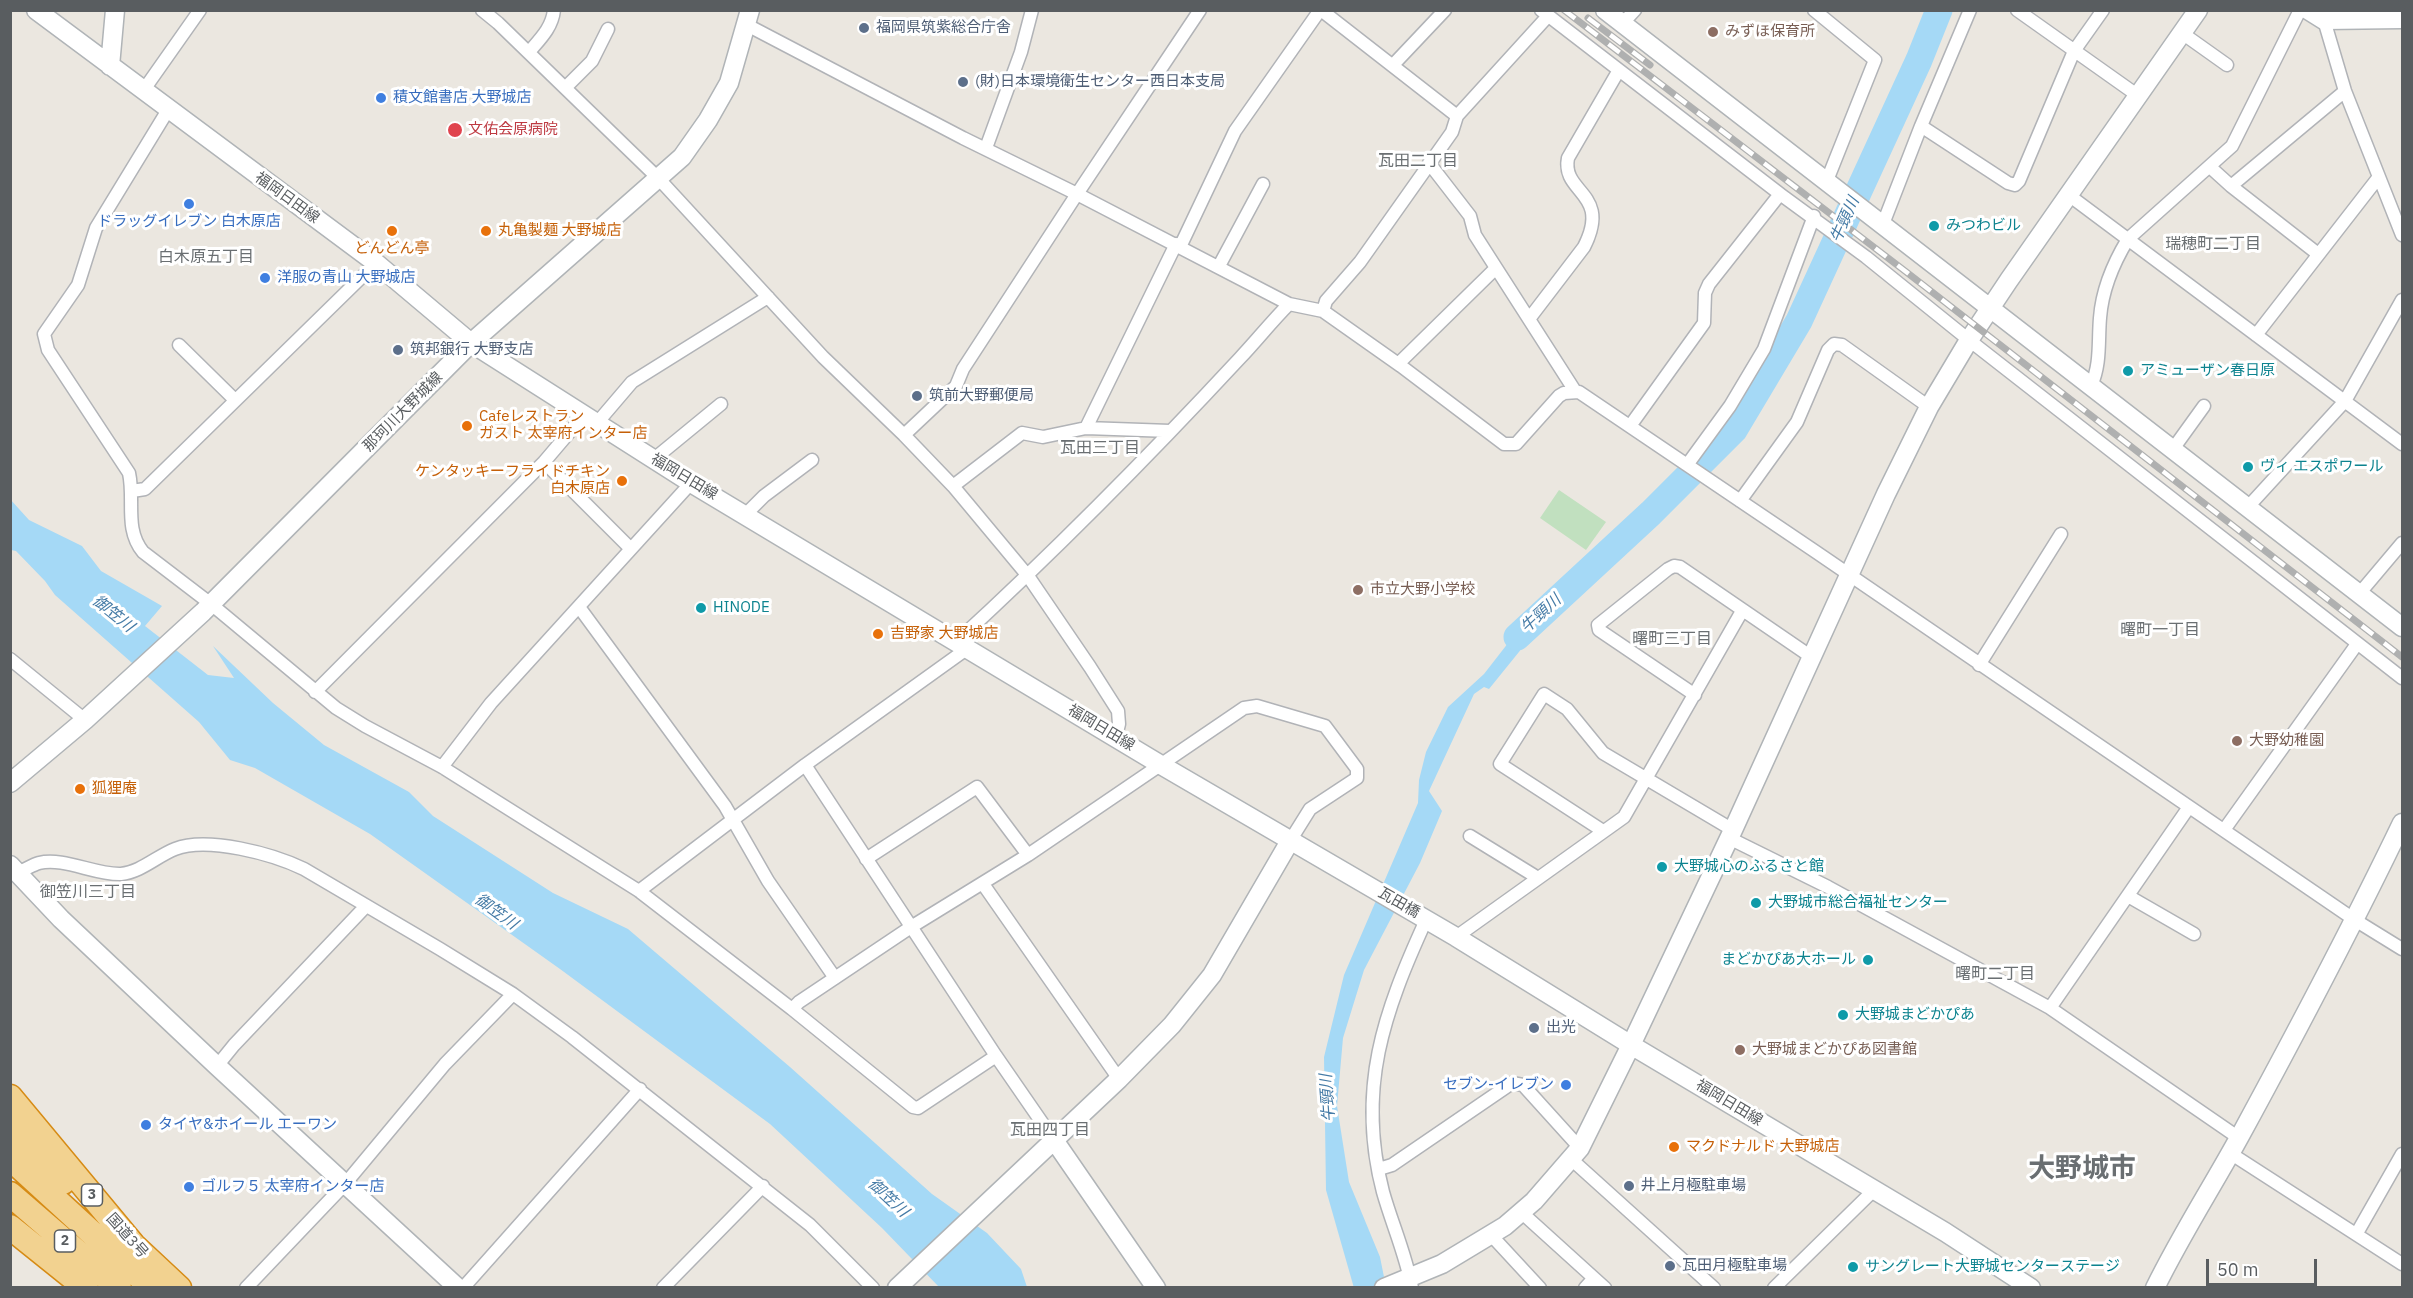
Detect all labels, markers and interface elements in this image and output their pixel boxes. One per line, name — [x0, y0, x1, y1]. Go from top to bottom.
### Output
place label: 福岡県筑紫総合庁舎 — [876, 19, 1011, 37]
marker: 福岡県筑紫総合庁舎 — [857, 21, 871, 35]
place label: みずほ保育所 — [1725, 23, 1815, 41]
marker: みずほ保育所 — [1706, 25, 1720, 39]
place label: (財)日本環境衛生センター西日本支局 — [975, 73, 1225, 91]
marker: (財)日本環境衛生センター西日本支局 — [956, 75, 970, 89]
place label: 積文館書店 大野城店 — [393, 89, 532, 107]
marker: 積文館書店 大野城店 — [374, 91, 388, 105]
marker: 文佑会原病院 — [446, 121, 464, 139]
place label: 文佑会原病院 — [468, 121, 558, 139]
district label: 瓦田二丁目 — [1378, 151, 1458, 171]
street label: 福岡日田線 — [251, 169, 323, 227]
water label: 牛頸川 — [1826, 194, 1864, 246]
marker: ドラッグイレブン 白木原店 — [182, 197, 196, 211]
place label: ドラッグイレブン 白木原店 — [97, 213, 281, 231]
place label: みつわビル — [1946, 217, 2021, 235]
marker: みつわビル — [1927, 219, 1941, 233]
place label: 丸亀製麺 大野城店 — [498, 222, 622, 240]
marker: どんどん亭 — [385, 224, 399, 238]
marker: 丸亀製麺 大野城店 — [479, 224, 493, 238]
district label: 瑞穂町二丁目 — [2165, 234, 2261, 254]
place label: どんどん亭 — [355, 240, 429, 258]
district label: 白木原五丁目 — [158, 247, 254, 267]
place label: 洋服の青山 大野城店 — [277, 269, 416, 287]
marker: 洋服の青山 大野城店 — [258, 271, 272, 285]
place label: 筑邦銀行 大野支店 — [410, 341, 534, 359]
marker: 筑邦銀行 大野支店 — [391, 343, 405, 357]
place label: アミューザン春日原 — [2140, 362, 2275, 380]
marker: アミューザン春日原 — [2121, 364, 2135, 378]
street label: 那珂川大野城線 — [360, 369, 446, 455]
place label: 筑前大野郵便局 — [929, 387, 1034, 405]
marker: 筑前大野郵便局 — [910, 389, 924, 403]
place label: Cafeレストラン ガスト 太宰府インター店 — [479, 408, 648, 443]
marker: Cafeレストラン ガスト 太宰府インター店 — [460, 419, 474, 433]
district label: 瓦田三丁目 — [1060, 438, 1140, 458]
street label: 福岡日田線 — [647, 450, 721, 504]
place label: ヴィ エスポワール — [2260, 458, 2384, 476]
marker: ヴィ エスポワール — [2241, 460, 2255, 474]
place label: ケンタッキーフライドチキン 白木原店 — [415, 463, 610, 498]
marker: ケンタッキーフライドチキン 白木原店 — [615, 474, 629, 488]
place label: 市立大野小学校 — [1370, 581, 1475, 599]
marker: 市立大野小学校 — [1351, 583, 1365, 597]
water label: 御笠川 — [88, 591, 138, 637]
water label: 牛頸川 — [1517, 591, 1565, 637]
place label: HINODE — [713, 599, 770, 617]
marker: HINODE — [694, 601, 708, 615]
district label: 曙町一丁目 — [2120, 620, 2200, 640]
place label: 吉野家 大野城店 — [890, 625, 999, 643]
marker: 吉野家 大野城店 — [871, 627, 885, 641]
district label: 曙町三丁目 — [1632, 629, 1712, 649]
street label: 福岡日田線 — [1064, 701, 1138, 755]
place label: 大野幼稚園 — [2249, 732, 2324, 750]
marker: 大野幼稚園 — [2230, 734, 2244, 748]
place label: 狐狸庵 — [92, 780, 137, 798]
marker: 狐狸庵 — [73, 782, 87, 796]
place label: 大野城心のふるさと館 — [1674, 858, 1824, 876]
marker: 大野城心のふるさと館 — [1655, 860, 1669, 874]
district label: 御笠川三丁目 — [40, 882, 136, 902]
street label: 瓦田橋 — [1375, 884, 1423, 922]
water label: 御笠川 — [471, 890, 521, 934]
place label: 大野城市総合福祉センター — [1768, 894, 1948, 912]
marker: 大野城市総合福祉センター — [1749, 896, 1763, 910]
place label: まどかぴあ大ホール — [1721, 951, 1856, 969]
marker: まどかぴあ大ホール — [1861, 953, 1875, 967]
district label: 曙町二丁目 — [1955, 964, 2035, 984]
place label: 大野城まどかぴあ — [1855, 1006, 1975, 1024]
marker: 大野城まどかぴあ — [1836, 1008, 1850, 1022]
place label: 出光 — [1546, 1019, 1576, 1037]
marker: 出光 — [1527, 1021, 1541, 1035]
place label: 大野城まどかぴあ図書館 — [1752, 1041, 1917, 1059]
marker: 大野城まどかぴあ図書館 — [1733, 1043, 1747, 1057]
water label: 牛頸川 — [1317, 1073, 1339, 1123]
place label: セブン-イレブン — [1443, 1076, 1554, 1094]
street label: 福岡日田線 — [1692, 1076, 1766, 1130]
marker: セブン-イレブン — [1559, 1078, 1573, 1092]
place label: タイヤ&ホイール エーワン — [158, 1116, 337, 1134]
marker: タイヤ&ホイール エーワン — [139, 1118, 153, 1132]
district label: 瓦田四丁目 — [1010, 1120, 1090, 1140]
place label: マクドナルド 大野城店 — [1686, 1138, 1840, 1156]
marker: マクドナルド 大野城店 — [1667, 1140, 1681, 1154]
district label: 大野城市 — [2028, 1153, 2136, 1185]
water label: 御笠川 — [864, 1175, 912, 1221]
place label: 井上月極駐車場 — [1641, 1177, 1746, 1195]
place label: ゴルフ５ 太宰府インター店 — [201, 1178, 385, 1196]
marker: 井上月極駐車場 — [1622, 1179, 1636, 1193]
marker: ゴルフ５ 太宰府インター店 — [182, 1180, 196, 1194]
road number: 3 — [82, 1184, 103, 1206]
street label: 国道3号 — [102, 1210, 152, 1262]
road number: 2 — [54, 1230, 76, 1252]
scale bar — [2209, 1247, 2320, 1285]
place label: 瓦田月極駐車場 — [1682, 1257, 1787, 1275]
place label: サングレート大野城センターステージ — [1865, 1258, 2120, 1276]
text: 50 m — [2217, 1258, 2259, 1281]
marker: 瓦田月極駐車場 — [1663, 1259, 1677, 1273]
marker: サングレート大野城センターステージ — [1846, 1260, 1860, 1274]

